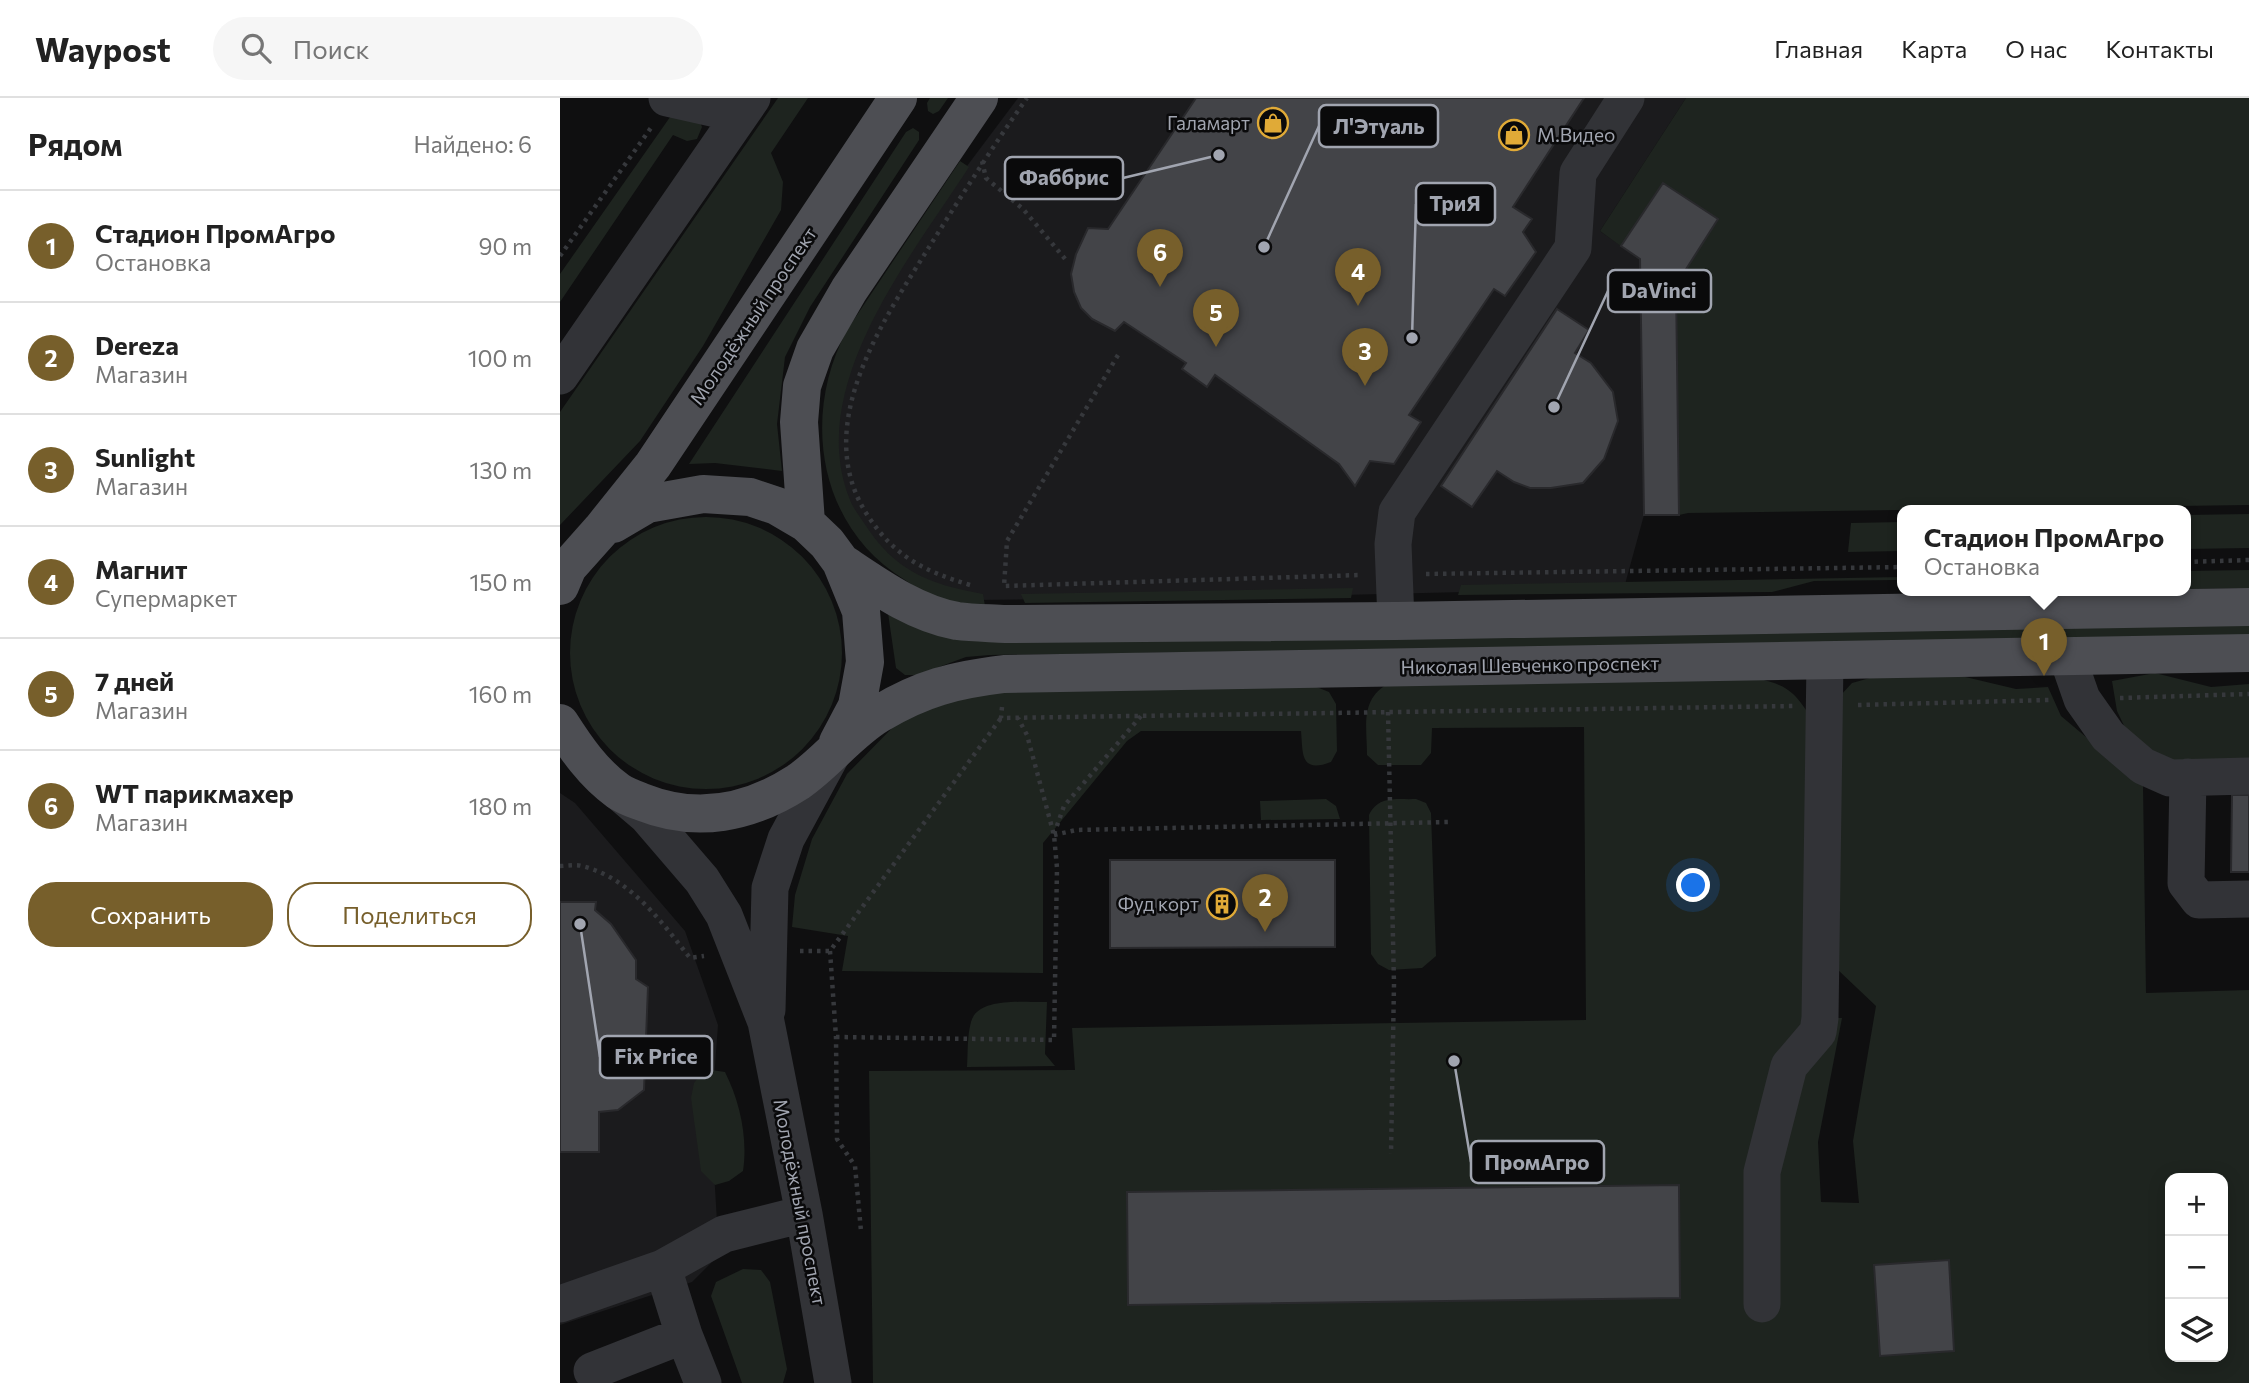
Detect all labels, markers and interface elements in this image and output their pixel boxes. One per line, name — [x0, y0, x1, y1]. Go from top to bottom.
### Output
search box — [213, 17, 703, 80]
text: Waypost — [35, 28, 171, 69]
icon: search — [237, 29, 275, 67]
text: Поиск — [293, 33, 369, 64]
text: Главная — [1774, 34, 1863, 63]
text: Карта — [1901, 34, 1967, 63]
text: О нас — [2005, 34, 2067, 63]
text: Контакты — [2105, 34, 2214, 63]
callout: Л'Этуаль — [1319, 105, 1438, 147]
shop icon: Галамарт — [1256, 106, 1290, 140]
place label: Галамарт — [1167, 111, 1250, 134]
text: Л'Этуаль — [1333, 113, 1425, 138]
shop icon: М.Видео — [1497, 118, 1531, 152]
place label: М.Видео — [1537, 123, 1615, 146]
text: Рядом — [28, 125, 122, 162]
text: Найдено: 6 — [413, 130, 532, 158]
callout: Фаббрис — [1005, 157, 1123, 199]
text: Фаббрис — [1019, 164, 1109, 189]
callout: ТриЯ — [1416, 183, 1495, 225]
text: ТриЯ — [1429, 190, 1481, 215]
text: Стадион ПромАгро — [95, 217, 336, 248]
street label: Молодёжный проспект — [684, 222, 821, 409]
pin: 6 — [1137, 229, 1183, 287]
text: 1 — [46, 232, 56, 260]
text: 90 m — [479, 232, 532, 260]
text: Остановка — [95, 248, 211, 276]
pin: 4 — [1335, 248, 1381, 306]
callout: DaVinci — [1608, 270, 1711, 312]
text: DaVinci — [1621, 277, 1697, 302]
pin: 5 — [1193, 289, 1239, 347]
pin: 3 — [1342, 328, 1388, 386]
text: Dereza — [95, 329, 179, 360]
text: 2 — [44, 344, 58, 372]
text: 100 m — [468, 344, 532, 372]
text: Магазин — [95, 360, 188, 388]
text: Sunlight — [95, 441, 195, 472]
text: 3 — [44, 456, 58, 484]
text: 130 m — [470, 456, 532, 484]
text: Магазин — [95, 472, 188, 500]
popup — [1897, 505, 2191, 596]
text: Стадион ПромАгро — [1924, 521, 2164, 552]
text: Остановка — [1924, 552, 2040, 580]
text: Магнит — [95, 553, 188, 584]
text: 4 — [44, 568, 58, 596]
text: 150 m — [469, 568, 532, 596]
text: Супермаркет — [95, 584, 237, 612]
pin: 1 — [2021, 618, 2067, 676]
street label: Николая Шевченко проспект — [1400, 651, 1660, 678]
text: 7 дней — [95, 665, 174, 696]
text: 5 — [44, 680, 58, 708]
text: 160 m — [469, 680, 532, 708]
text: Магазин — [95, 696, 188, 724]
text: WT парикмахер — [95, 777, 294, 808]
text: 6 — [44, 792, 58, 820]
text: 180 m — [469, 792, 532, 820]
text: Магазин — [95, 808, 188, 836]
your location — [1676, 868, 1710, 902]
pin: 2 — [1242, 874, 1288, 932]
button: Сохранить — [28, 882, 273, 947]
button: Поделиться — [287, 882, 532, 947]
building icon: Фуд корт — [1205, 887, 1239, 921]
place label: Фуд корт — [1118, 892, 1199, 915]
callout: Fix Price — [600, 1036, 712, 1078]
text: Fix Price — [614, 1043, 698, 1068]
street label: Молодёжный проспект — [769, 1097, 832, 1307]
callout: ПромАгро — [1471, 1141, 1604, 1183]
text: ПромАгро — [1484, 1149, 1590, 1174]
map controls — [2165, 1173, 2228, 1362]
button: + — [2165, 1173, 2228, 1236]
button: − — [2165, 1236, 2228, 1299]
button: layers — [2165, 1299, 2228, 1362]

